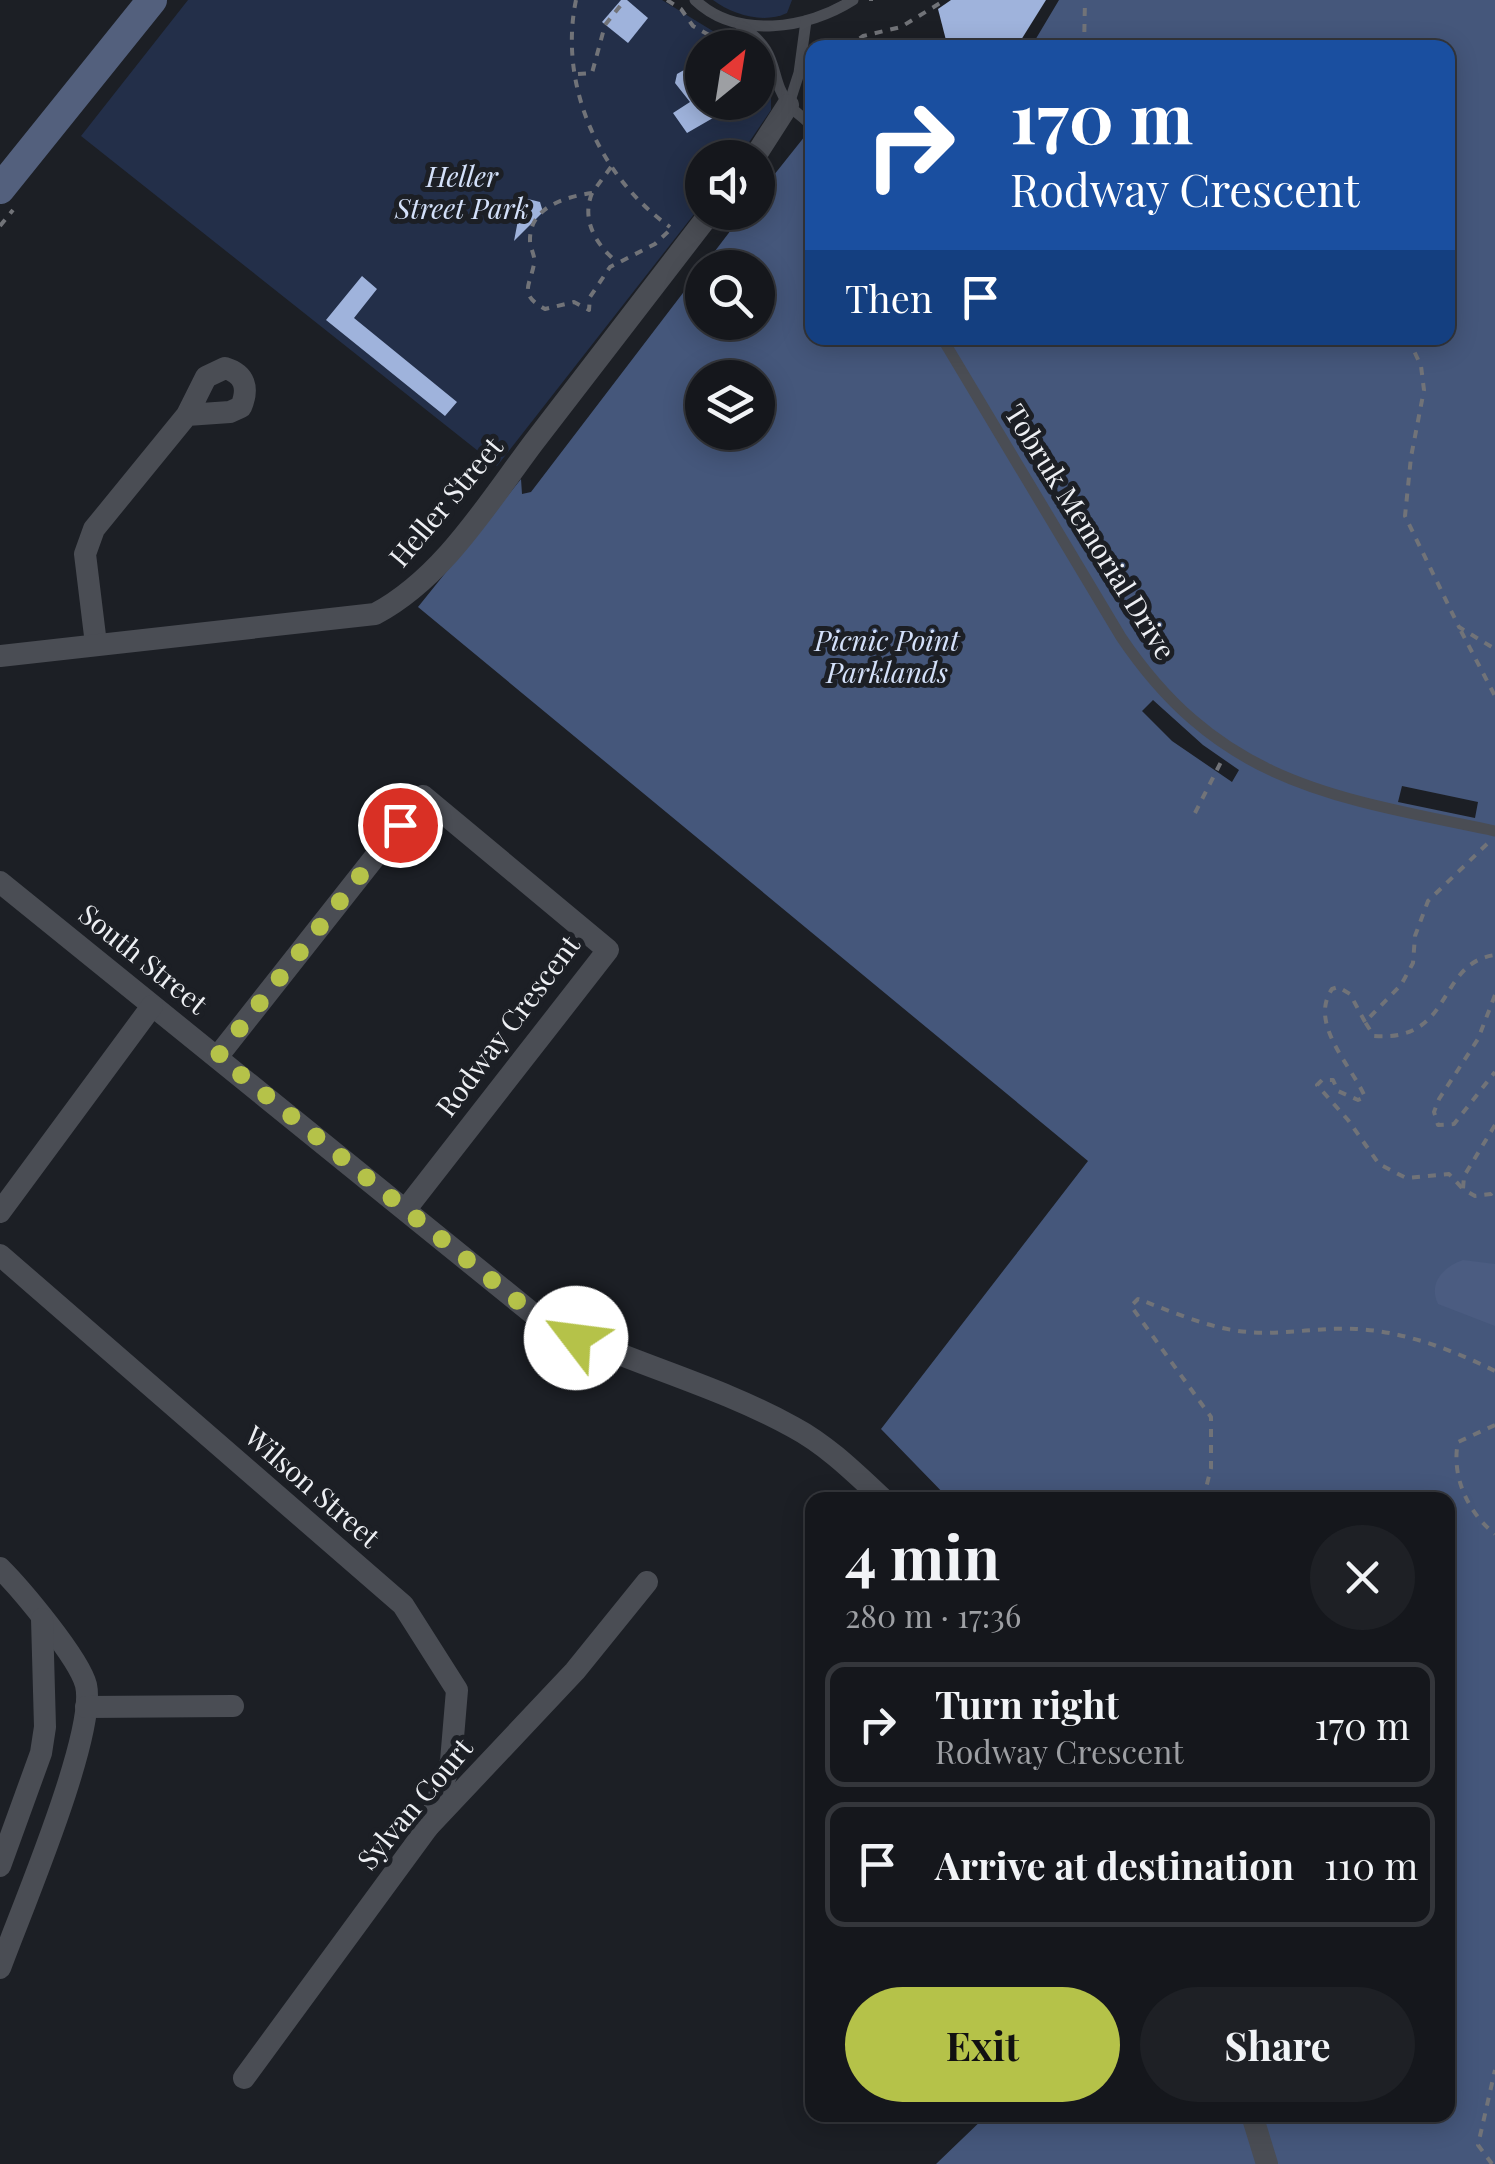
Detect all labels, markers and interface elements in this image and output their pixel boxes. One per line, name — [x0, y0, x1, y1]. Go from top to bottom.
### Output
north arrow — [685, 30, 775, 120]
map controls — [685, 30, 775, 450]
text: 170 m — [1010, 68, 1193, 162]
icon: right — [845, 80, 975, 210]
button: sound — [685, 140, 775, 230]
park label: Heller Street Park — [394, 157, 529, 226]
text: Rodway Crescent — [1010, 158, 1360, 218]
button: search — [685, 250, 775, 340]
icon: arrive — [953, 270, 1008, 325]
text: Then — [845, 272, 933, 323]
button: layers — [685, 360, 775, 450]
street label: Tobruk Memorial Drive — [998, 397, 1185, 666]
street label: Heller Street — [380, 427, 511, 574]
park label: Picnic Point Parklands — [814, 621, 961, 690]
pin — [358, 783, 443, 868]
icon: arrive — [373, 798, 428, 853]
street label: South Street — [72, 895, 217, 1022]
street label: Rodway Crescent — [427, 926, 588, 1123]
position arrow — [524, 1286, 628, 1390]
street label: Wilson Street — [237, 1416, 389, 1556]
text: 4 min — [845, 1515, 1000, 1595]
button: close — [1310, 1525, 1415, 1630]
text: 280 m · 17:36 — [845, 1593, 1021, 1636]
text: Turn right — [935, 1678, 1119, 1729]
icon: right — [850, 1697, 905, 1752]
text: 170 m — [1315, 1699, 1410, 1750]
street label: Sylvan Court — [348, 1729, 480, 1877]
text: Rodway Crescent — [935, 1729, 1184, 1772]
icon: arrive — [850, 1837, 905, 1892]
text: Arrive at destination — [935, 1839, 1294, 1890]
text: 110 m — [1324, 1839, 1418, 1890]
button: Exit — [845, 1987, 1120, 2102]
button: Share — [1140, 1987, 1415, 2102]

